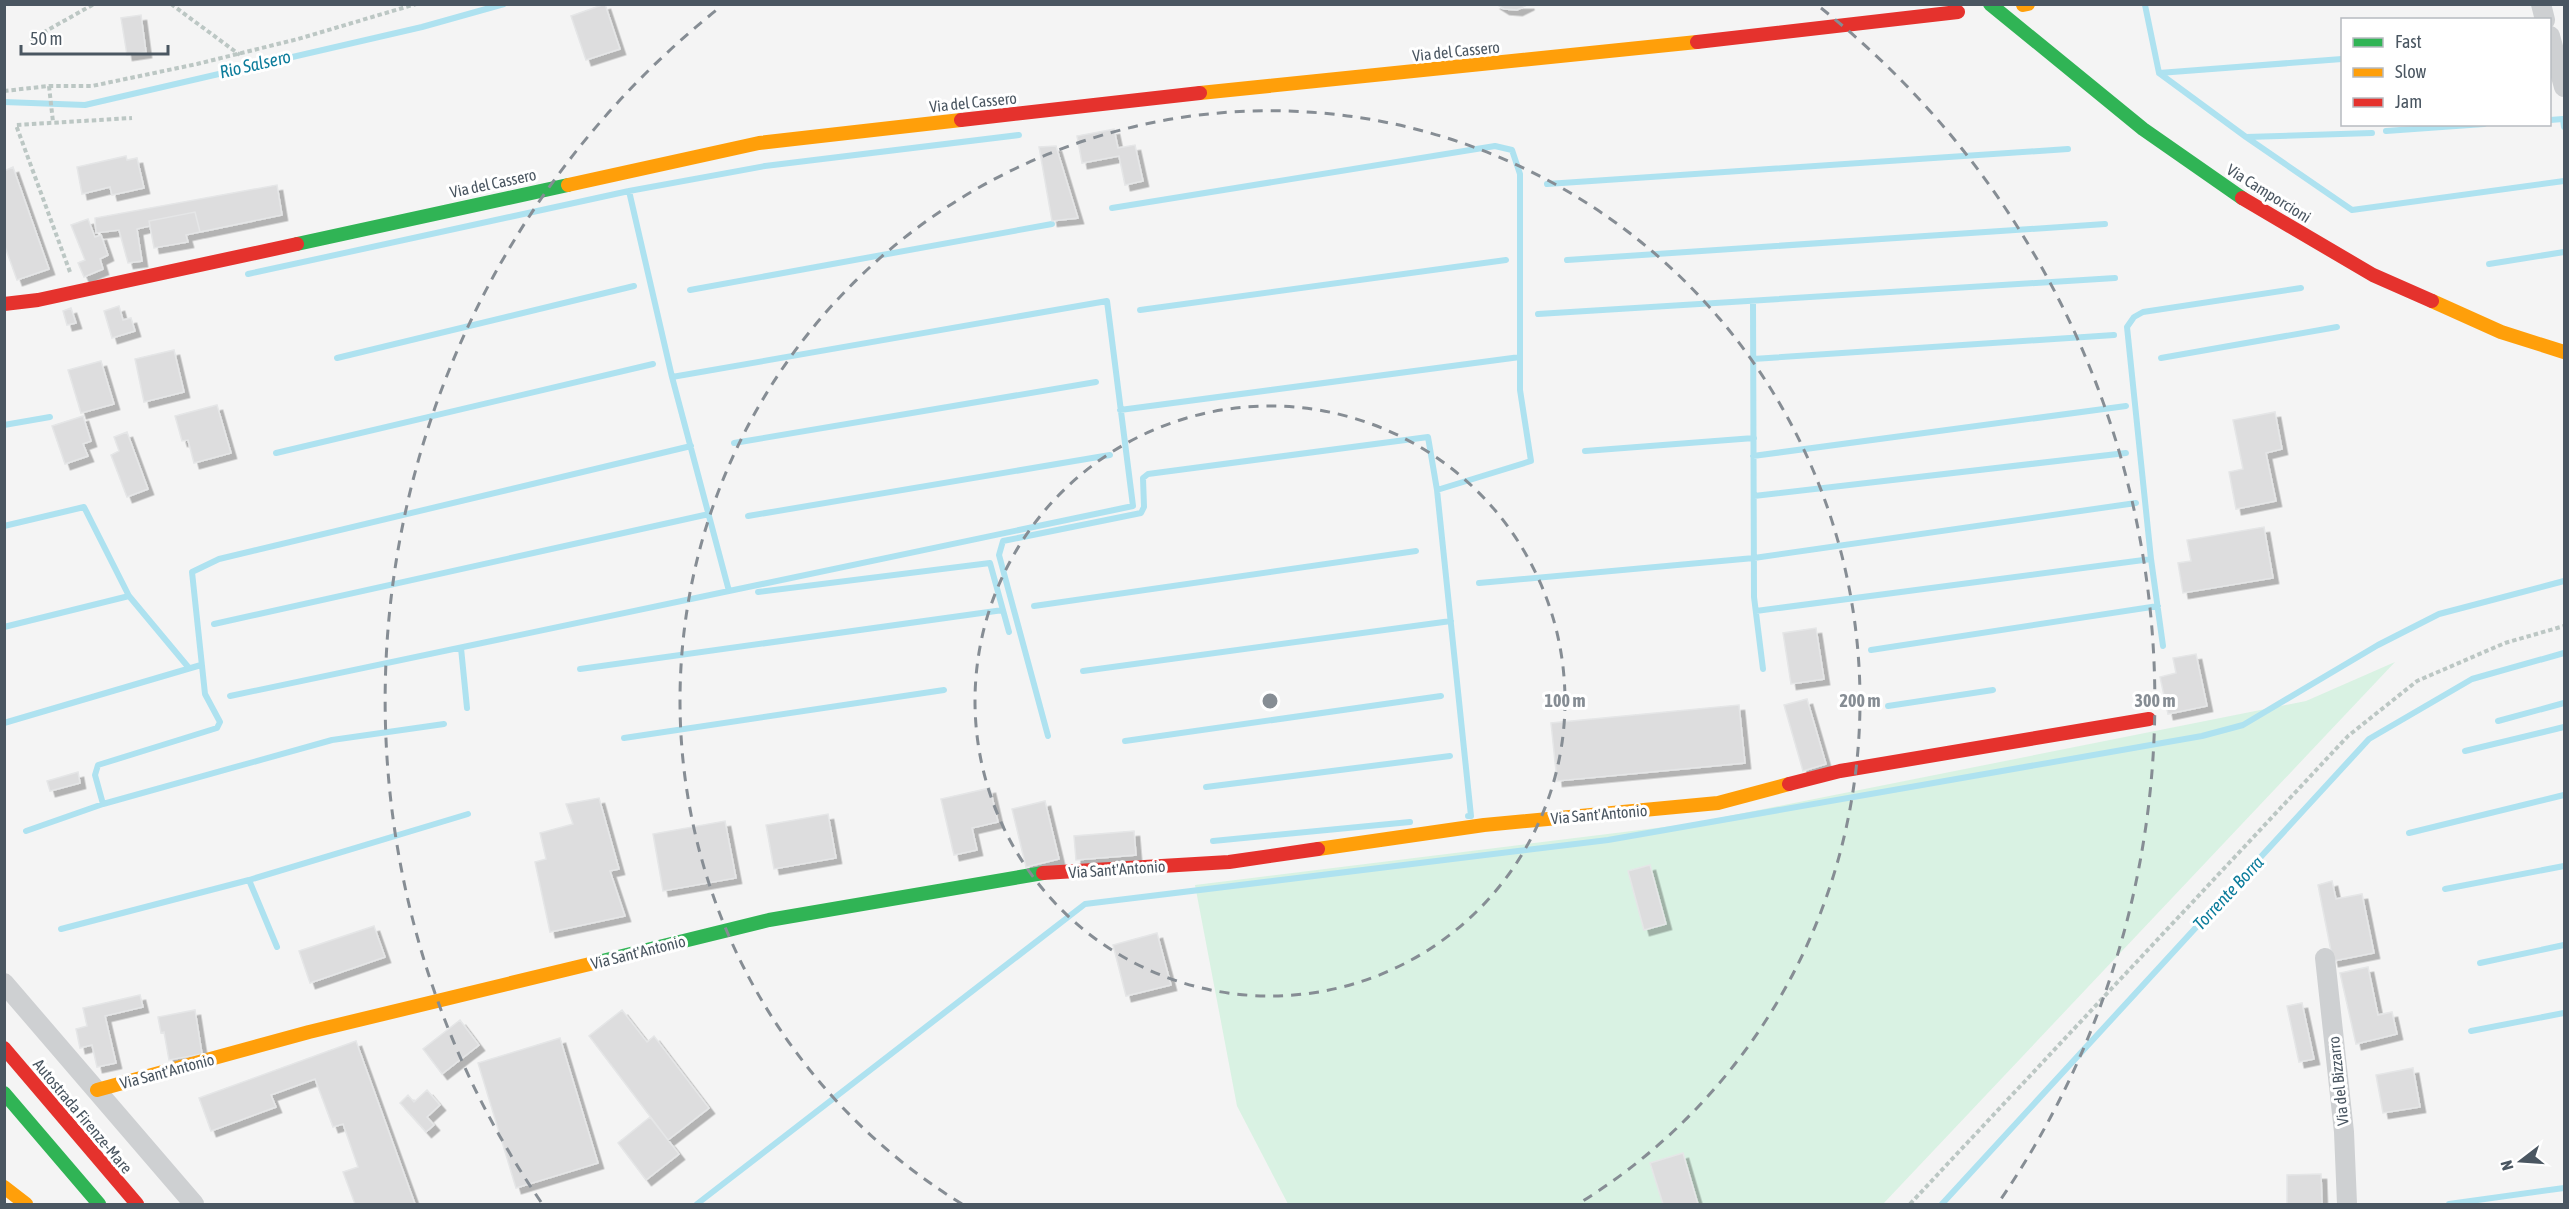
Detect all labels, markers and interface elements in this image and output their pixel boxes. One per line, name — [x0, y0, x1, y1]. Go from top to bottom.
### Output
scale bar — [21, 18, 168, 56]
legend — [2341, 18, 2551, 126]
text: 50 m — [30, 28, 62, 49]
text: Fast — [2395, 31, 2422, 52]
street label: Via del Cassero — [1411, 37, 1501, 65]
water label: Rio Salsero — [217, 46, 293, 82]
text: Slow — [2395, 61, 2426, 82]
street label: Via del Cassero — [928, 88, 1018, 116]
text: Jam — [2395, 91, 2422, 112]
street label: Via Camporcioni — [2223, 160, 2314, 227]
street label: Via del Cassero — [448, 165, 538, 201]
text: 100 m — [1545, 690, 1585, 711]
text: 200 m — [1840, 690, 1880, 711]
text: 300 m — [2135, 690, 2175, 711]
centre of rings — [1260, 691, 1280, 711]
street label: Via Sant'Antonio — [1550, 801, 1648, 827]
water label: Torrente Borra — [2188, 851, 2268, 934]
street label: Via Sant'Antonio — [1068, 857, 1166, 881]
street label: Via Sant'Antonio — [589, 932, 687, 972]
street label: Via del Bizzarro — [2324, 1035, 2352, 1127]
street label: Via Sant'Antonio — [118, 1050, 216, 1092]
street label: Autostrada Firenze-Mare — [30, 1055, 136, 1177]
north arrow — [2491, 1131, 2551, 1191]
text: N — [2497, 1158, 2517, 1173]

